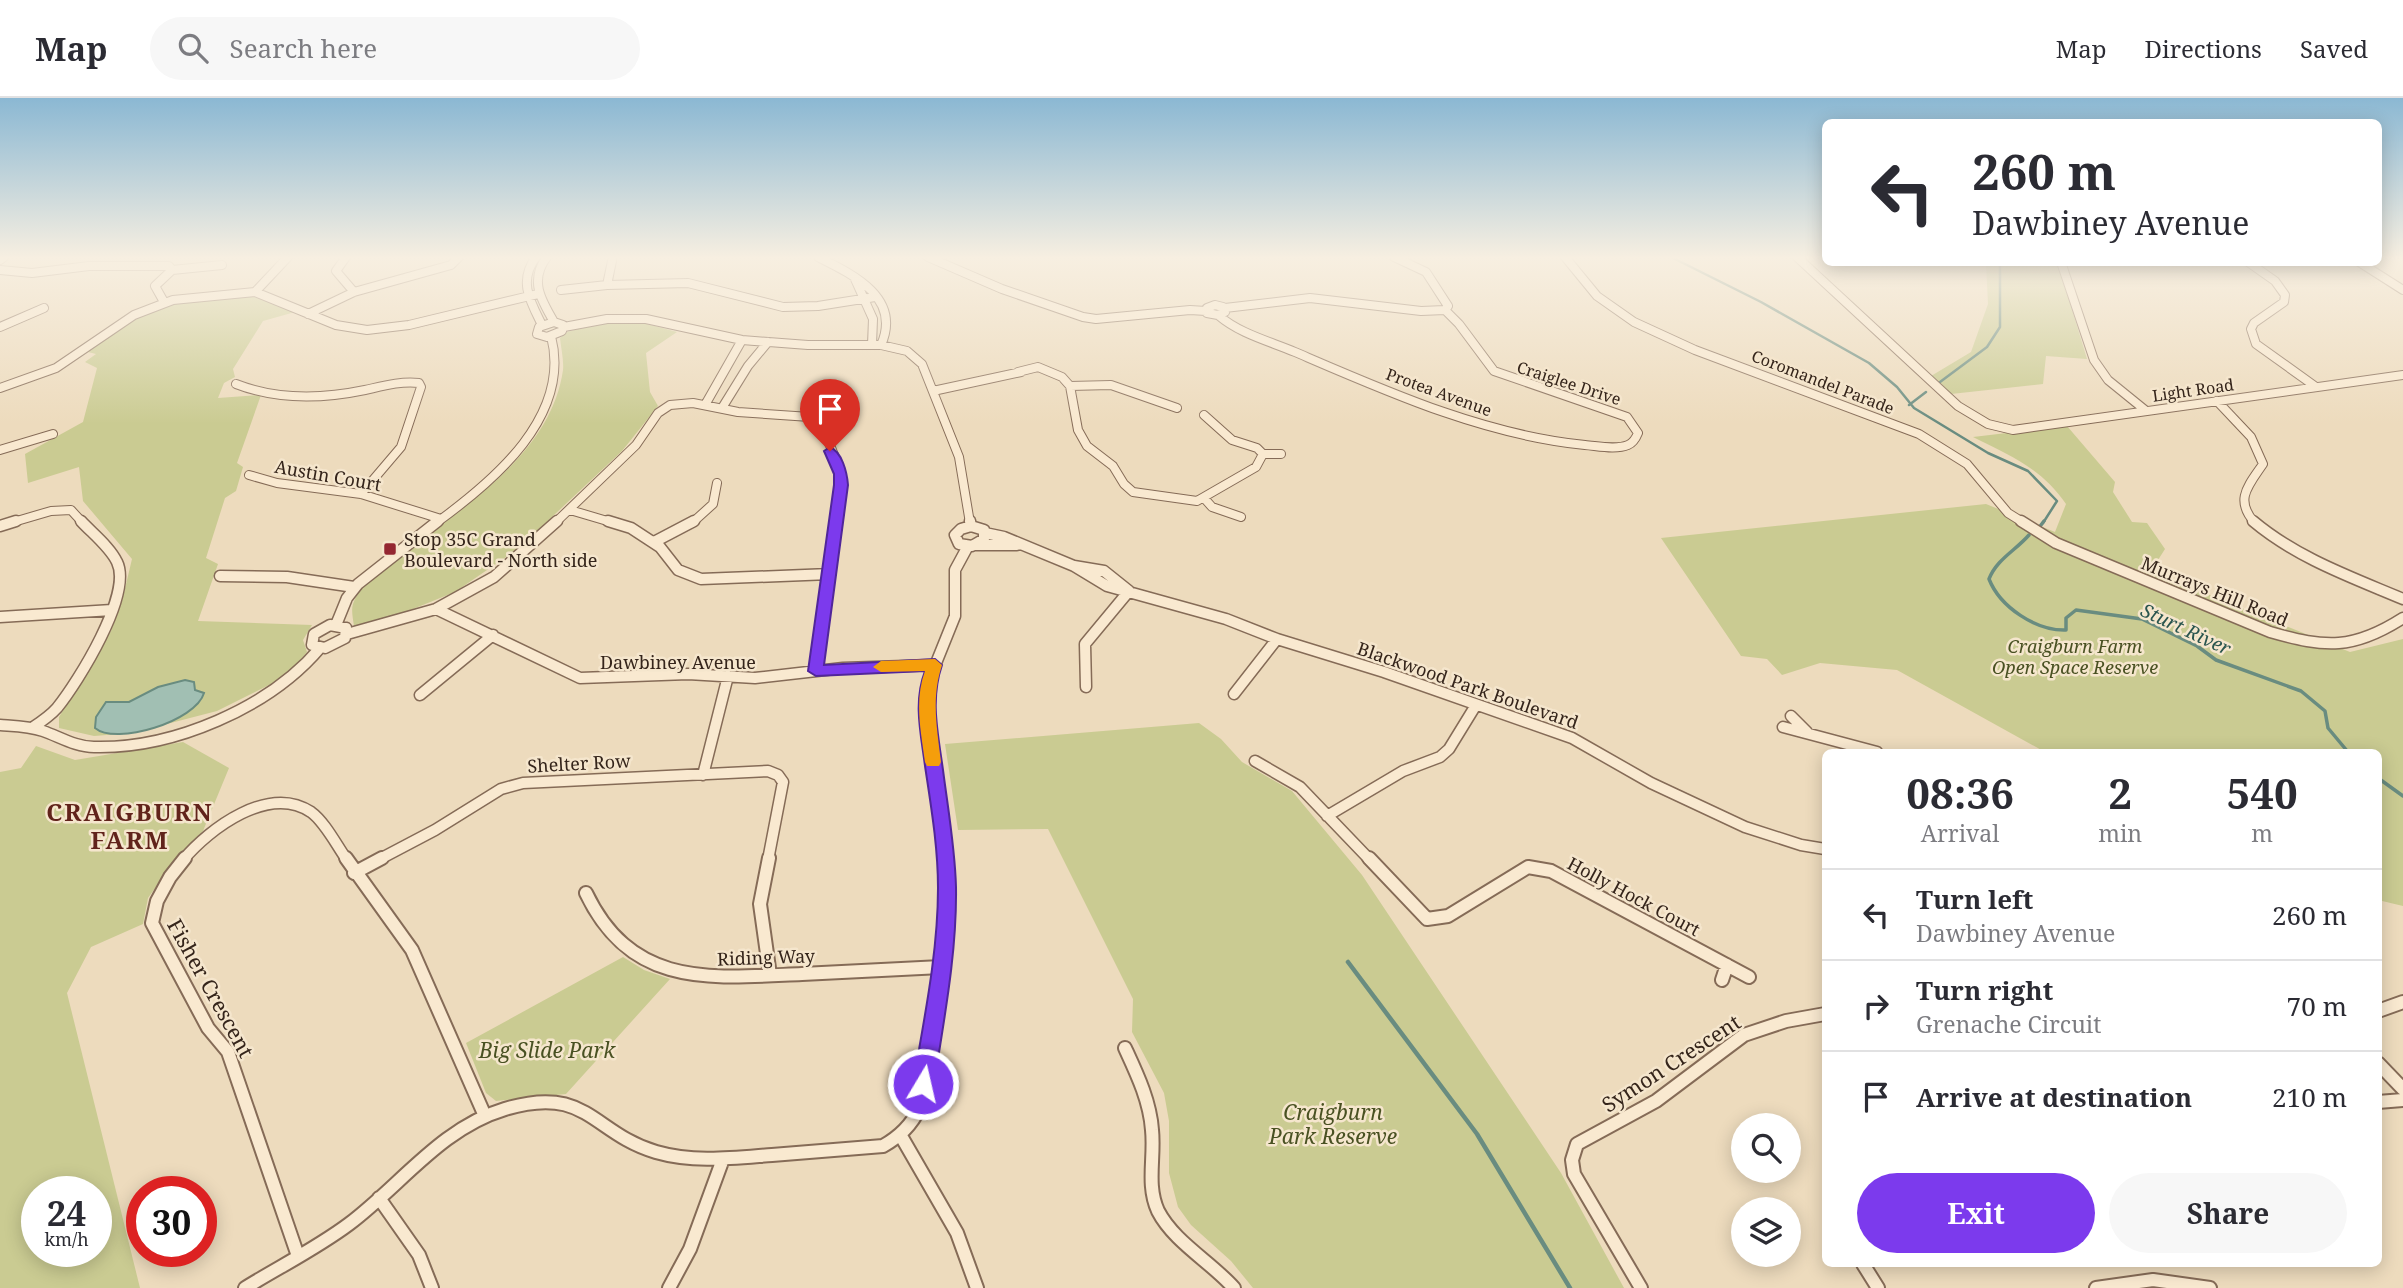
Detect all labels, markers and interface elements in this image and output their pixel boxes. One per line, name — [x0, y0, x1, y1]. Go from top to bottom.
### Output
search box — [150, 17, 640, 80]
text: Map — [35, 26, 108, 71]
icon: search — [174, 29, 212, 67]
text: Search here — [230, 30, 377, 66]
text: Map — [2056, 32, 2107, 65]
text: Directions — [2145, 32, 2262, 65]
text: Saved — [2300, 32, 2368, 65]
text: 260 m — [1972, 138, 2116, 204]
icon: left — [1857, 147, 1948, 238]
text: Dawbiney Avenue — [1972, 201, 2249, 244]
street label: Coromandel Parade — [1749, 345, 1897, 419]
street label: Craiglee Drive — [1514, 356, 1624, 410]
street label: Protea Avenue — [1383, 363, 1495, 421]
street label: Light Road — [2151, 373, 2235, 407]
pin — [800, 379, 860, 451]
icon: arrive — [811, 390, 849, 428]
street label: Austin Court — [273, 454, 383, 496]
place label: Stop 35C Grand Boulevard - North side — [404, 527, 597, 572]
marker: Stop 35C Grand Boulevard - North side — [382, 541, 398, 557]
street label: Murrays Hill Road — [2138, 550, 2292, 632]
water label: Sturt River — [2137, 597, 2235, 661]
park label: Craigburn Farm Open Space Reserve — [1992, 634, 2158, 679]
street label: Blackwood Park Boulevard — [1354, 636, 1582, 734]
street label: Dawbiney Avenue — [600, 650, 756, 674]
street label: Shelter Row — [527, 748, 632, 778]
text: 08:36 — [1906, 764, 2014, 821]
text: 2 — [2108, 764, 2132, 821]
text: 540 — [2226, 764, 2298, 821]
district label: CRAIGBURN FARM — [46, 795, 214, 856]
text: Arrival — [1921, 817, 1999, 849]
text: min — [2098, 817, 2142, 849]
text: m — [2251, 817, 2273, 849]
street label: Holly Hock Court — [1563, 851, 1705, 941]
text: Turn left — [1916, 881, 2033, 917]
icon: left — [1857, 896, 1895, 934]
text: 260 m — [2272, 897, 2347, 933]
street label: Fisher Crescent — [161, 914, 261, 1062]
text: Dawbiney Avenue — [1916, 917, 2115, 949]
street label: Riding Way — [717, 943, 816, 971]
text: Turn right — [1916, 972, 2053, 1008]
icon: right — [1857, 987, 1895, 1025]
text: 70 m — [2287, 988, 2347, 1024]
street label: Symon Crescent — [1596, 1008, 1746, 1118]
text: Grenache Circuit — [1916, 1008, 2101, 1040]
park label: Big Slide Park — [478, 1036, 616, 1064]
position arrow — [886, 1047, 960, 1121]
icon: arrive — [1857, 1078, 1895, 1116]
text: Arrive at destination — [1916, 1079, 2192, 1115]
text: 210 m — [2272, 1079, 2347, 1115]
park label: Craigburn Park Reserve — [1268, 1098, 1397, 1150]
map controls — [1731, 1113, 1801, 1267]
button: search — [1731, 1113, 1801, 1183]
button: Exit — [1857, 1173, 2095, 1253]
button: Share — [2109, 1173, 2347, 1253]
speed limit sign: 30 — [126, 1176, 217, 1267]
text: 24 — [47, 1189, 86, 1236]
button: layers — [1731, 1197, 1801, 1267]
text: km/h — [44, 1227, 89, 1251]

